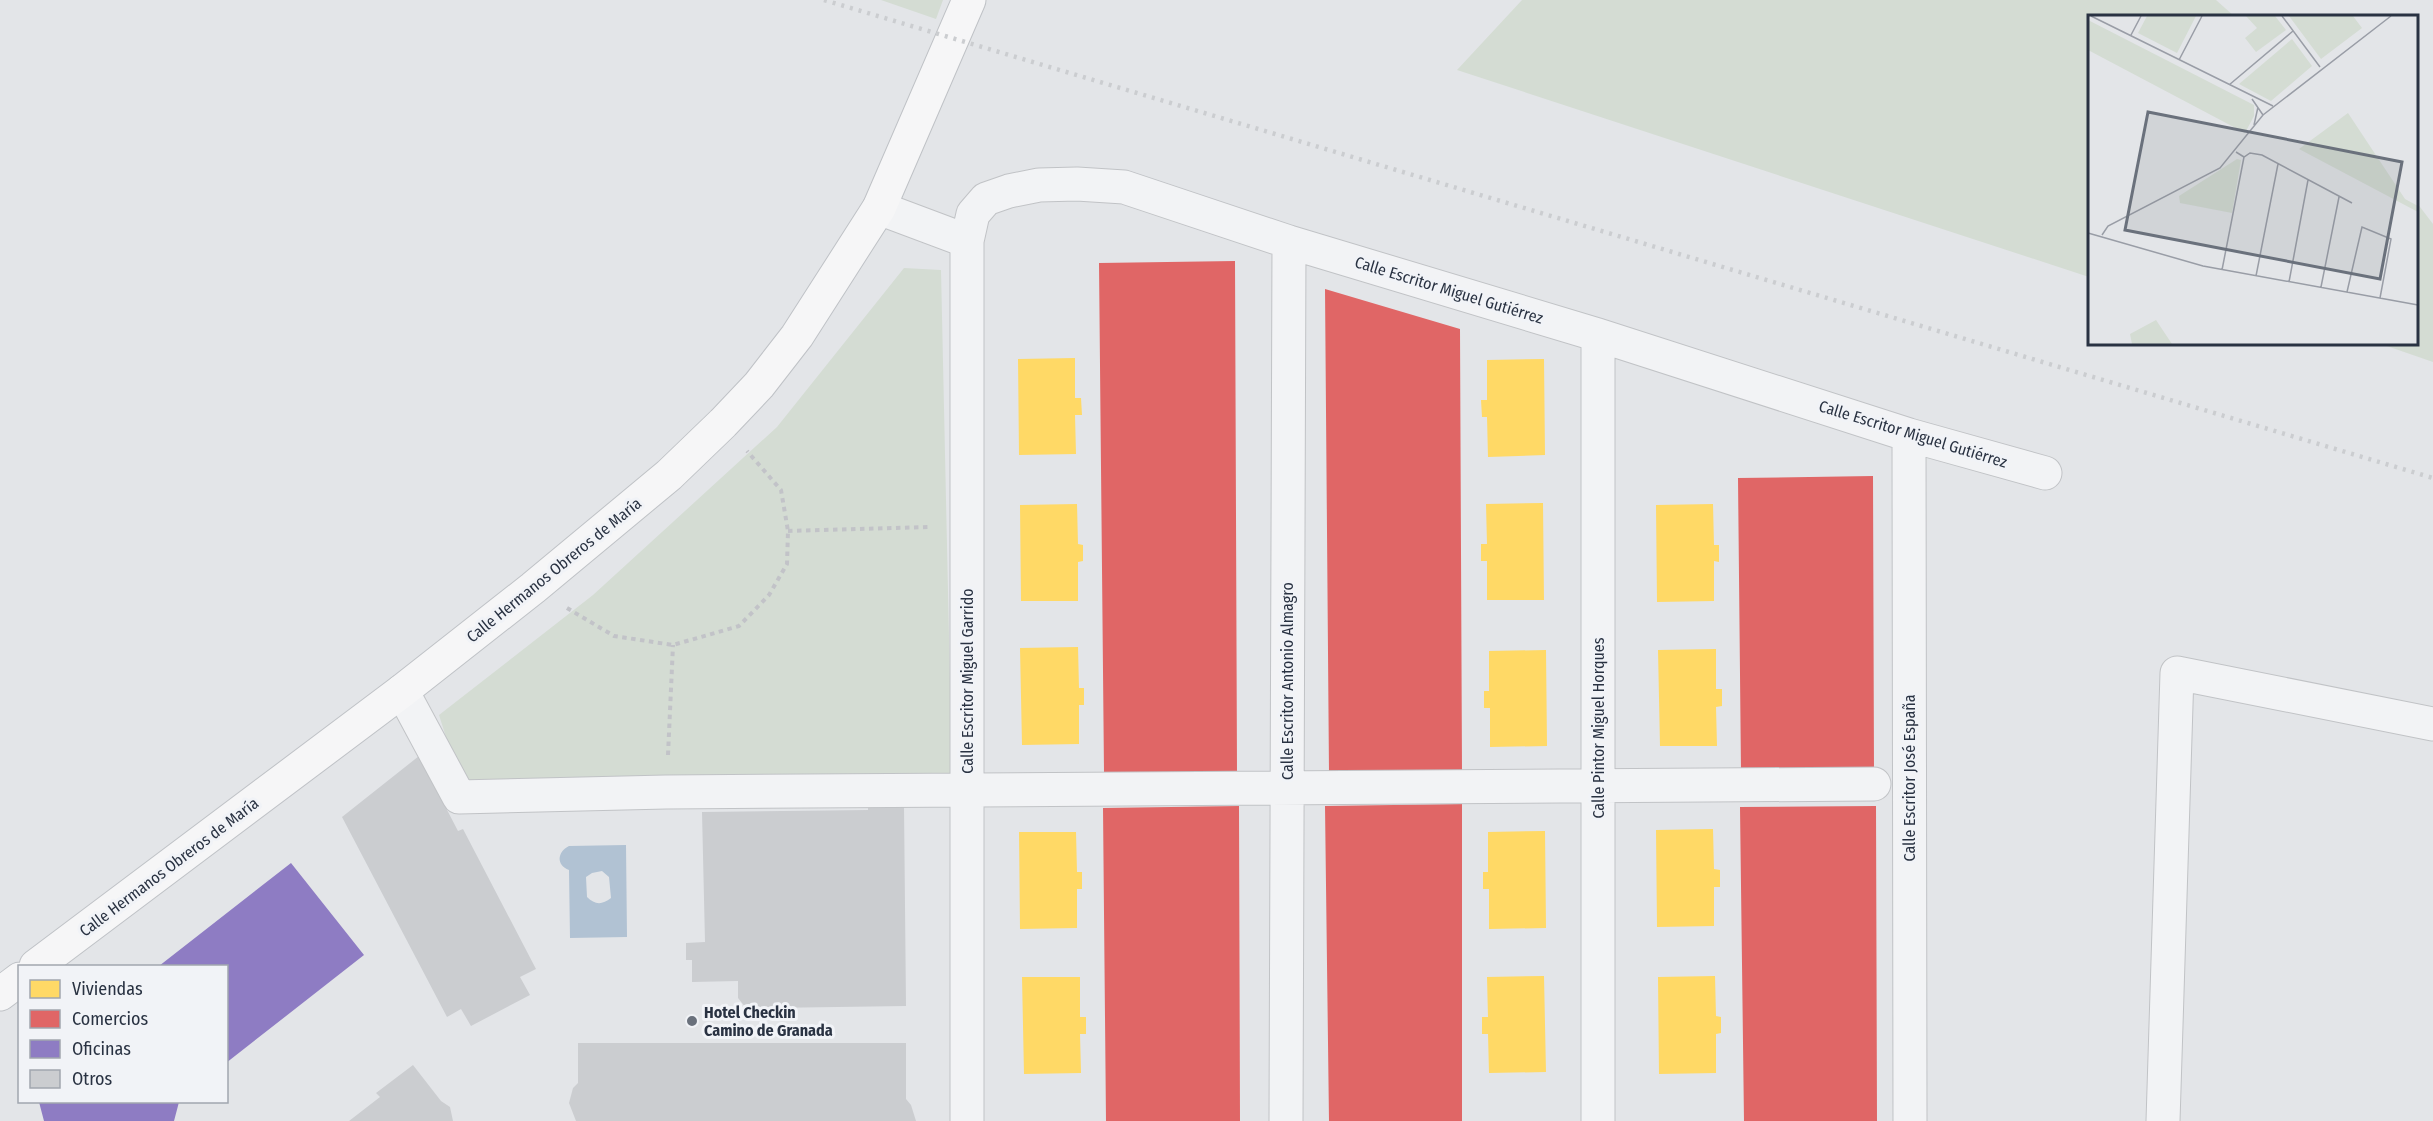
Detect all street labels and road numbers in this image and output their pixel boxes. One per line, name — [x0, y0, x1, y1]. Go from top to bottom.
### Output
street label: Calle Escritor Miguel Gutiérrez — [1353, 252, 1545, 328]
street label: Calle Escritor Miguel Gutiérrez — [1817, 396, 2009, 472]
street label: Calle Hermanos Obreros de María — [463, 494, 645, 646]
street label: Calle Escritor Antonio Almagro — [1278, 582, 1297, 780]
street label: Calle Escritor Miguel Garrido — [958, 588, 977, 774]
street label: Calle Pintor Miguel Horques — [1589, 637, 1608, 819]
street label: Calle Escritor José España — [1900, 694, 1919, 862]
street label: Calle Hermanos Obreros de María — [76, 793, 262, 941]

